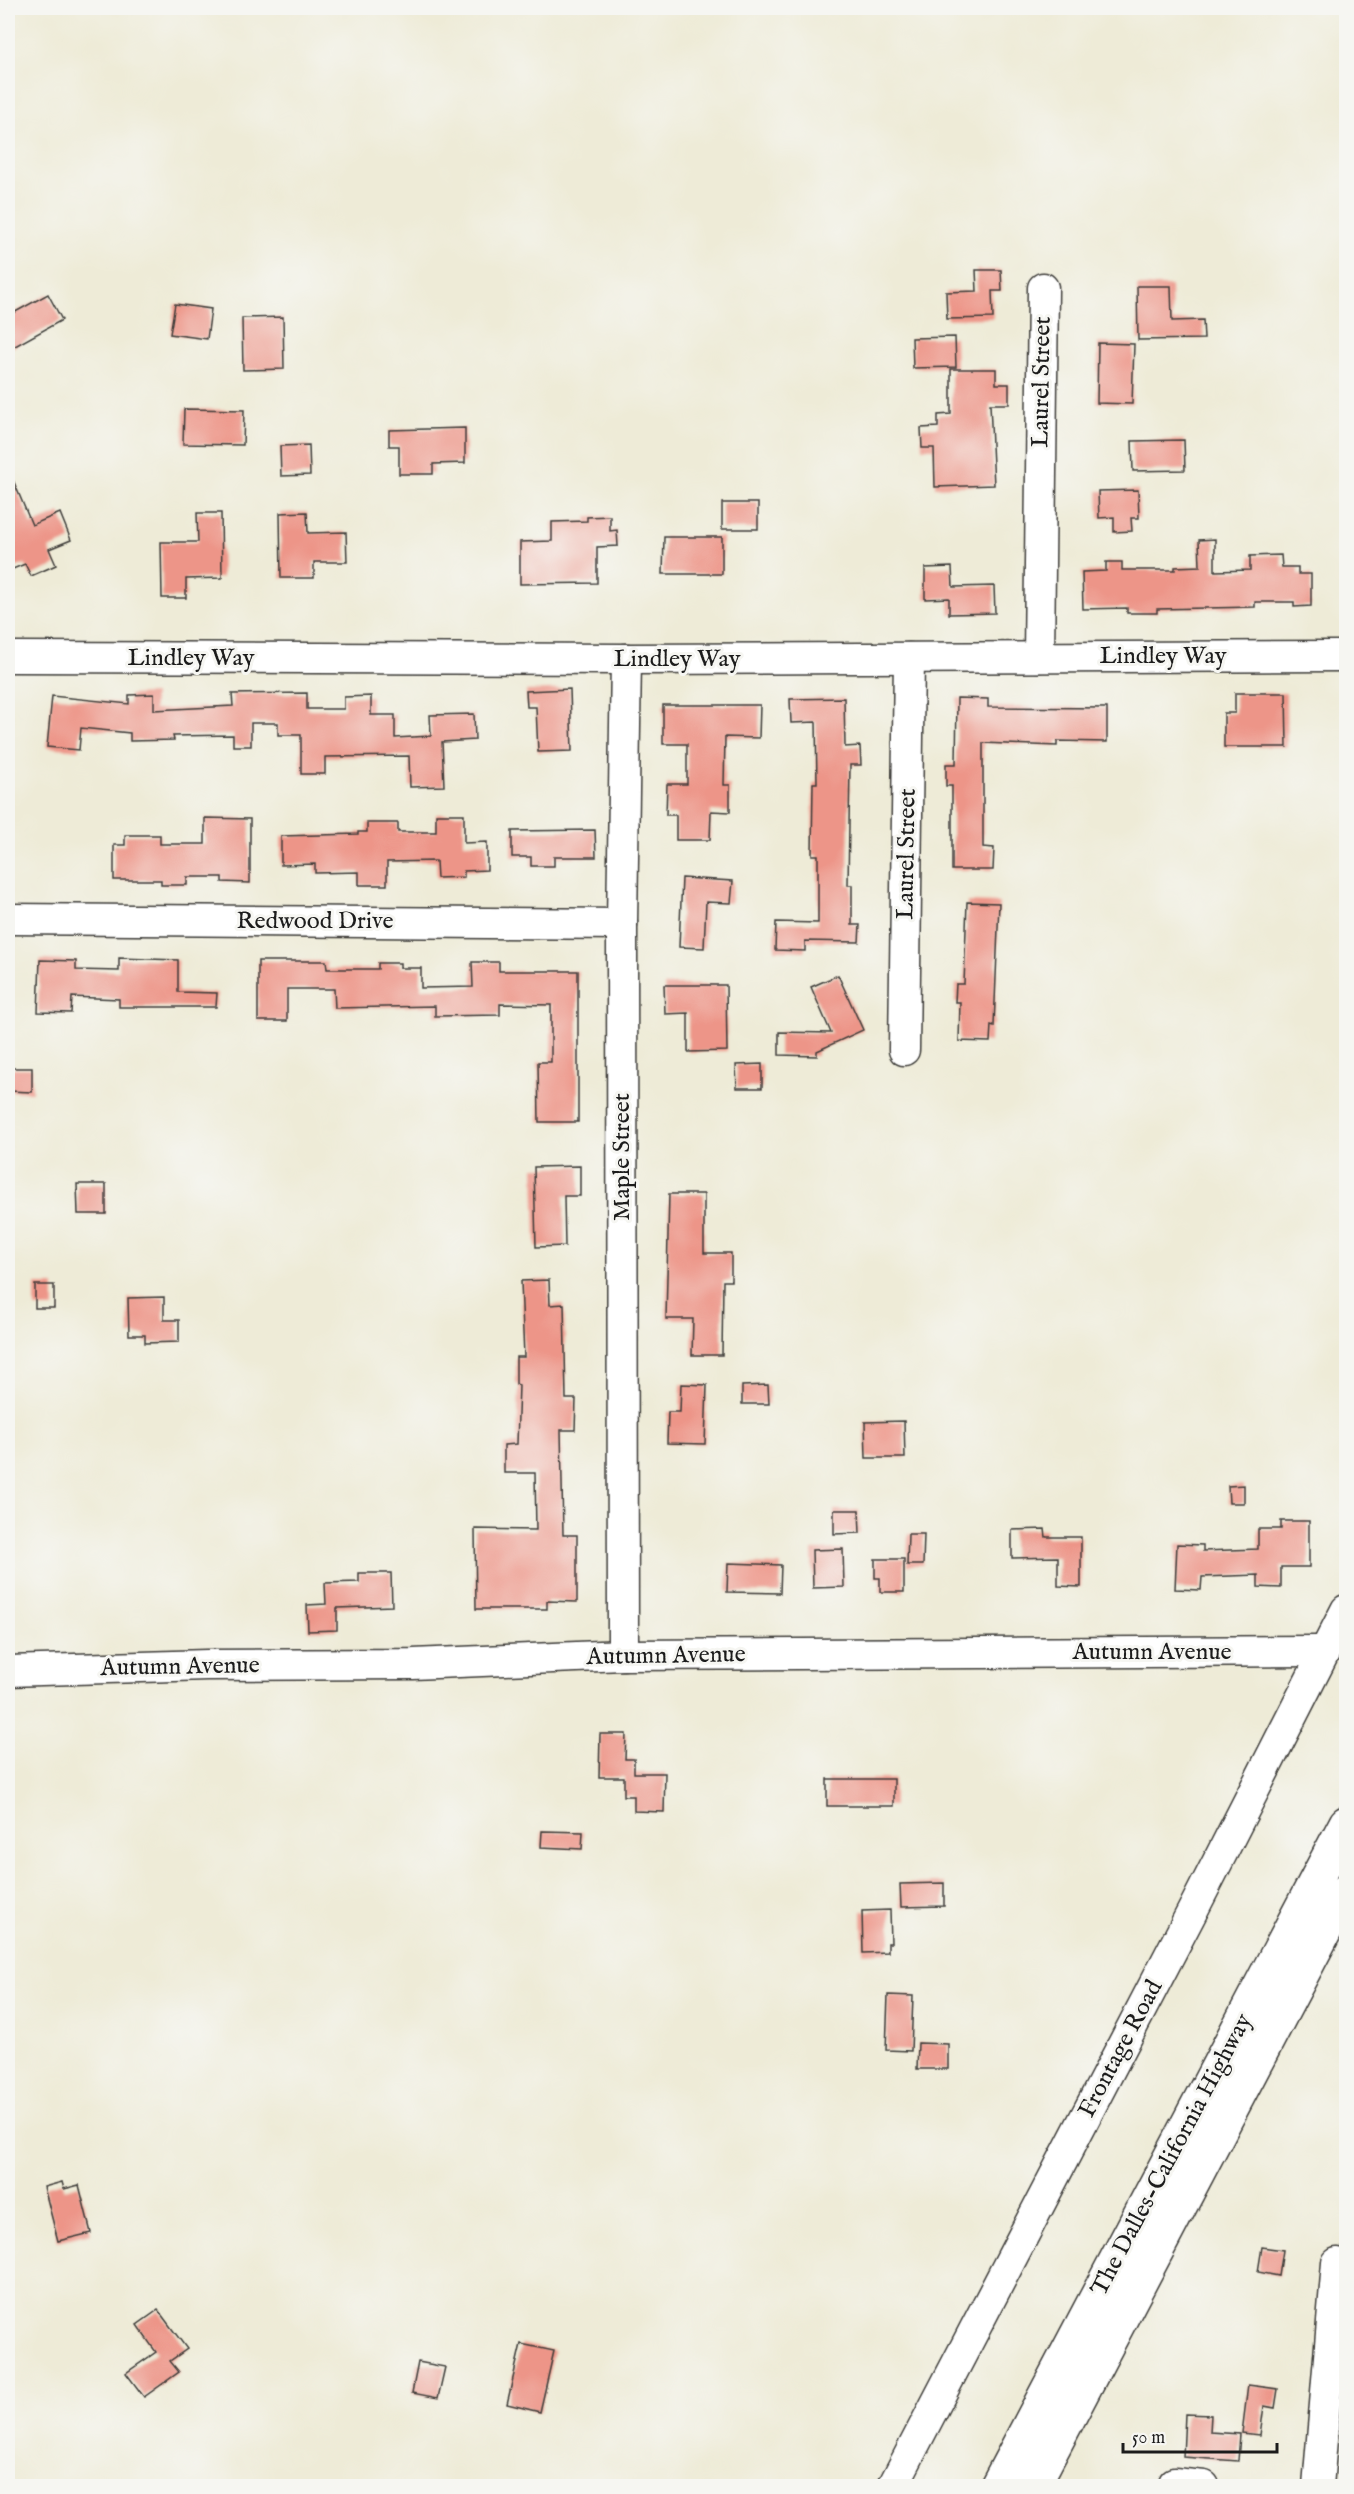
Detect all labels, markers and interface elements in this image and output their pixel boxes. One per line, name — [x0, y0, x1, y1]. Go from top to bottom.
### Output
street label: Laurel Street — [1025, 316, 1059, 448]
street label: Lindley Way — [1100, 641, 1227, 672]
street label: Lindley Way — [128, 643, 255, 674]
street label: Lindley Way — [614, 644, 741, 675]
street label: Laurel Street — [890, 788, 924, 920]
street label: Redwood Drive — [236, 906, 394, 937]
street label: Maple Street — [607, 1093, 638, 1221]
street label: Autumn Avenue — [1071, 1637, 1232, 1668]
street label: Autumn Avenue — [585, 1639, 746, 1673]
street label: Autumn Avenue — [99, 1650, 260, 1684]
street label: Frontage Road — [1072, 1975, 1170, 2123]
street label: The Dalles-California Highway — [1084, 2008, 1260, 2302]
scale bar — [1123, 2416, 1278, 2454]
text: 50 m — [1132, 2427, 1165, 2450]

